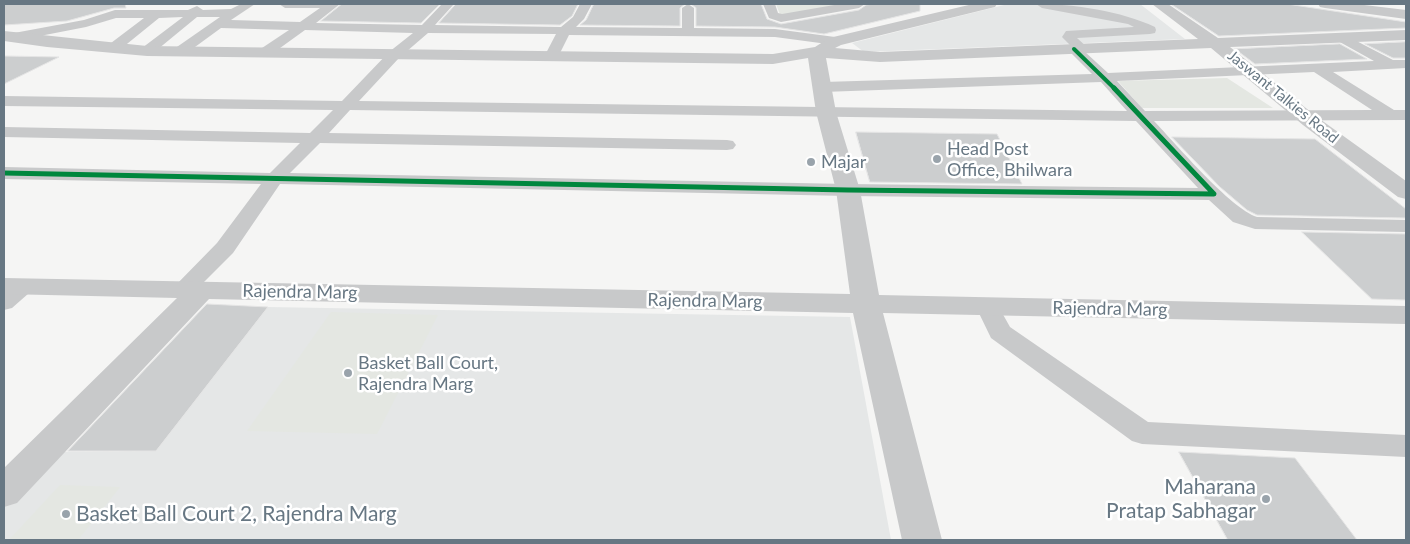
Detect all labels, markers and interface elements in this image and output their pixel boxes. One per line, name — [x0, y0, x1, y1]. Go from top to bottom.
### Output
street label: Jaswant Talkies Road — [1224, 47, 1342, 147]
place label: Head Post Office, Bhilwara — [947, 138, 1072, 180]
place label: Majar — [821, 151, 866, 173]
marker: Head Post Office, Bhilwara — [931, 153, 943, 165]
marker: Majar — [805, 156, 817, 168]
street label: Rajendra Marg — [242, 280, 358, 304]
street label: Rajendra Marg — [647, 289, 763, 313]
street label: Rajendra Marg — [1052, 297, 1168, 321]
place label: Basket Ball Court, Rajendra Marg — [358, 352, 498, 394]
marker: Basket Ball Court, Rajendra Marg — [342, 367, 354, 379]
place label: Maharana Pratap Sabhagar — [1106, 474, 1256, 524]
marker: Maharana Pratap Sabhagar — [1260, 493, 1272, 505]
place label: Basket Ball Court 2, Rajendra Marg — [76, 501, 397, 527]
marker: Basket Ball Court 2, Rajendra Marg — [60, 508, 72, 520]

